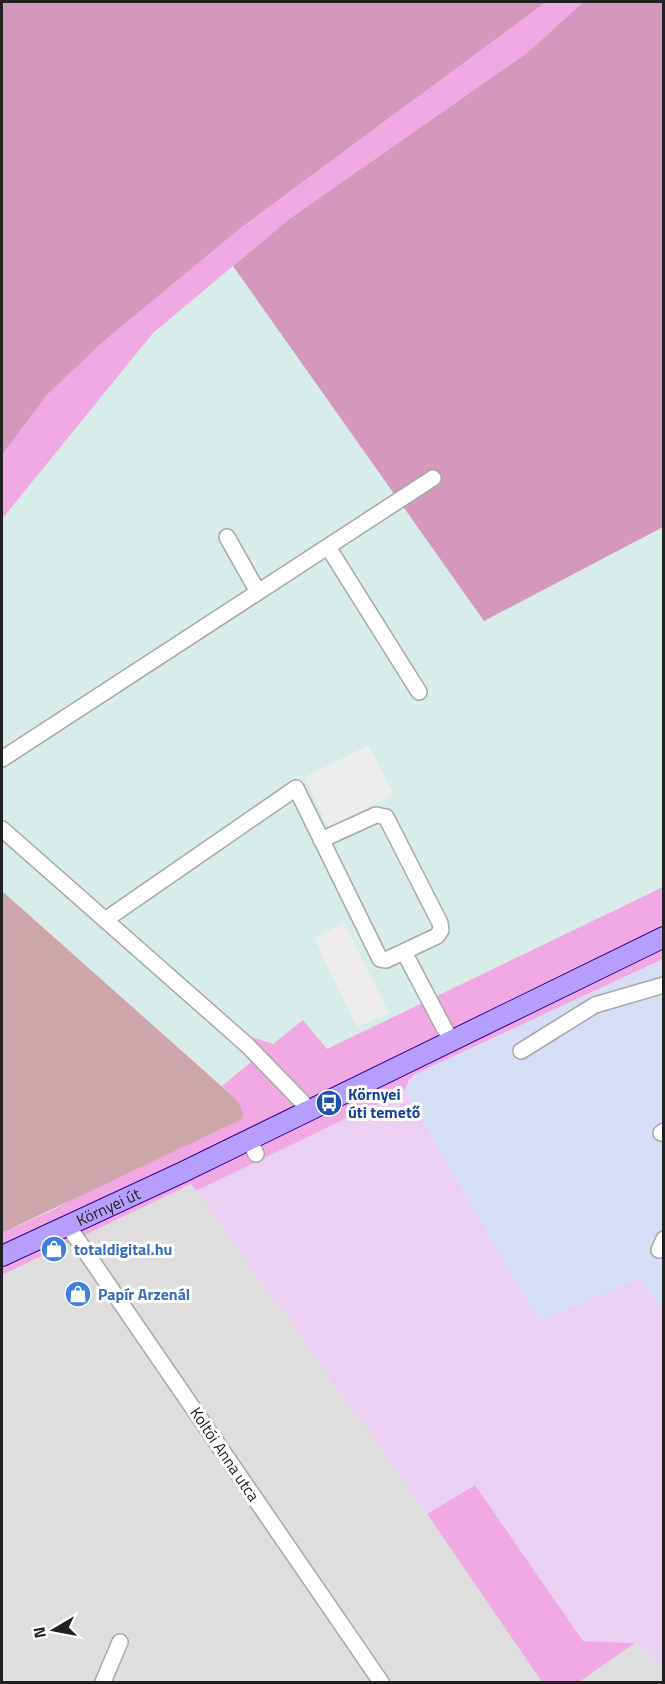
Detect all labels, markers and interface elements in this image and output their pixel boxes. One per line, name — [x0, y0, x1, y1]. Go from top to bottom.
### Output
place label: Környei úti temető — [348, 1082, 420, 1124]
bus stop icon: Környei úti temető — [314, 1088, 344, 1118]
street label: Környei út — [72, 1181, 144, 1232]
shop icon: totaldigital.hu — [39, 1234, 69, 1264]
place label: totaldigital.hu — [74, 1237, 172, 1261]
shop icon: Papír Arzenál — [63, 1279, 93, 1309]
place label: Papír Arzenál — [98, 1282, 190, 1306]
street label: Koltói Anna utca — [184, 1402, 266, 1506]
north arrow — [24, 1600, 84, 1660]
text: N — [26, 1625, 52, 1640]

